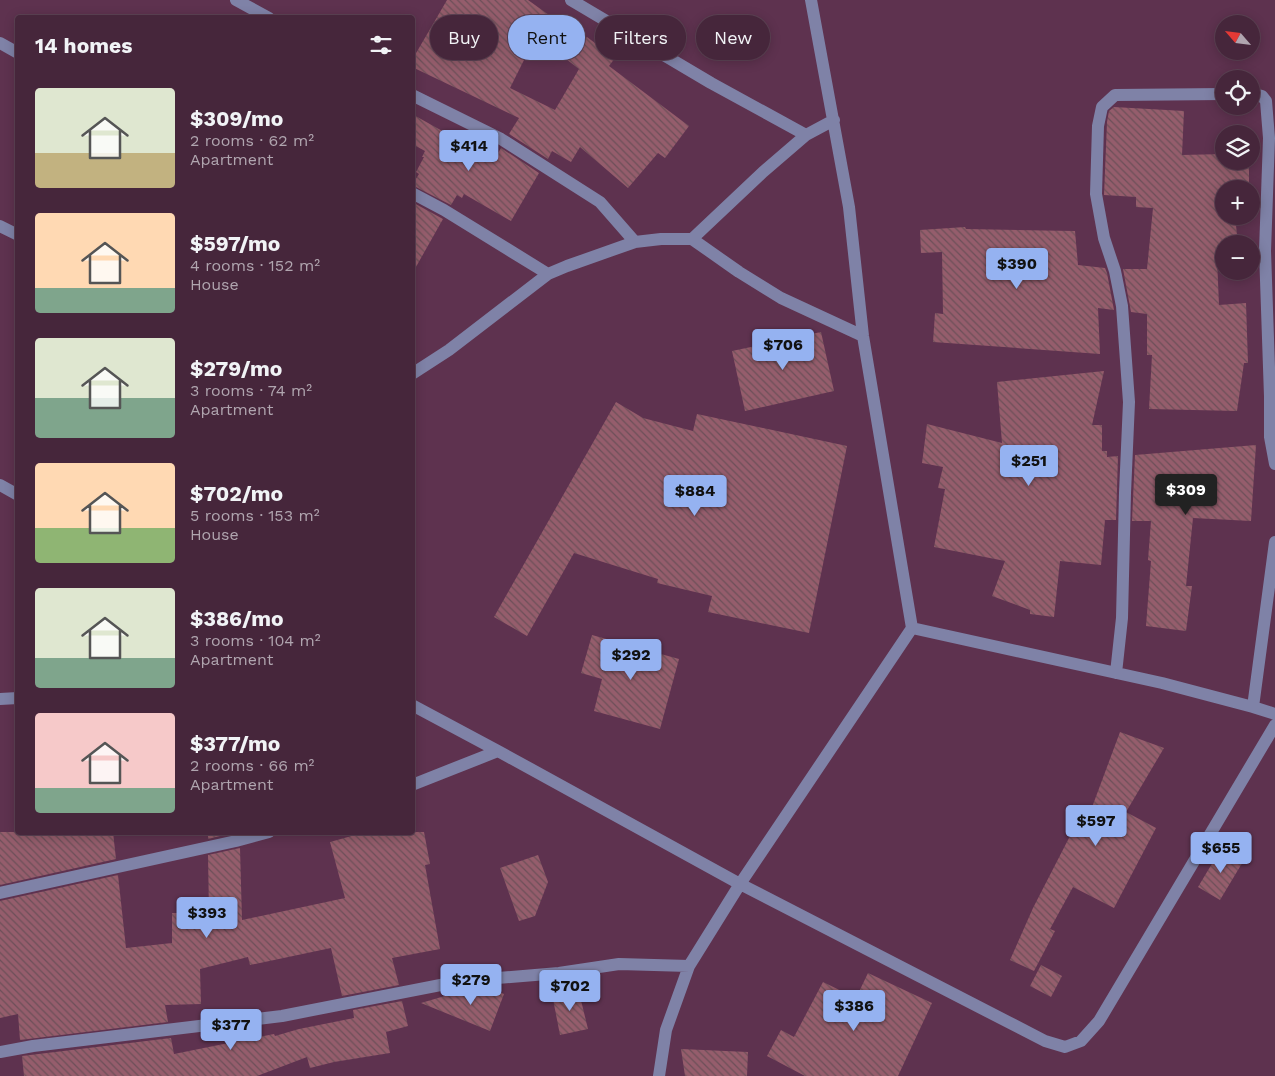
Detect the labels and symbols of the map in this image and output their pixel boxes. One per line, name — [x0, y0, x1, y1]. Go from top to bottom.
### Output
north arrow — [1215, 15, 1260, 60]
pin: $414 — [439, 130, 499, 172]
pin: $390 — [987, 248, 1047, 290]
pin: $706 — [753, 328, 813, 371]
pin: $251 — [999, 444, 1059, 487]
pin: $884 — [665, 474, 725, 517]
pin: $309 — [1156, 474, 1216, 516]
pin: $292 — [601, 638, 661, 681]
pin: $597 — [1066, 804, 1126, 847]
pin: $655 — [1191, 832, 1251, 874]
pin: $393 — [177, 896, 237, 939]
pin: $279 — [441, 964, 501, 1006]
pin: $702 — [540, 970, 600, 1012]
pin: $386 — [824, 990, 884, 1032]
pin: $377 — [201, 1008, 261, 1051]

